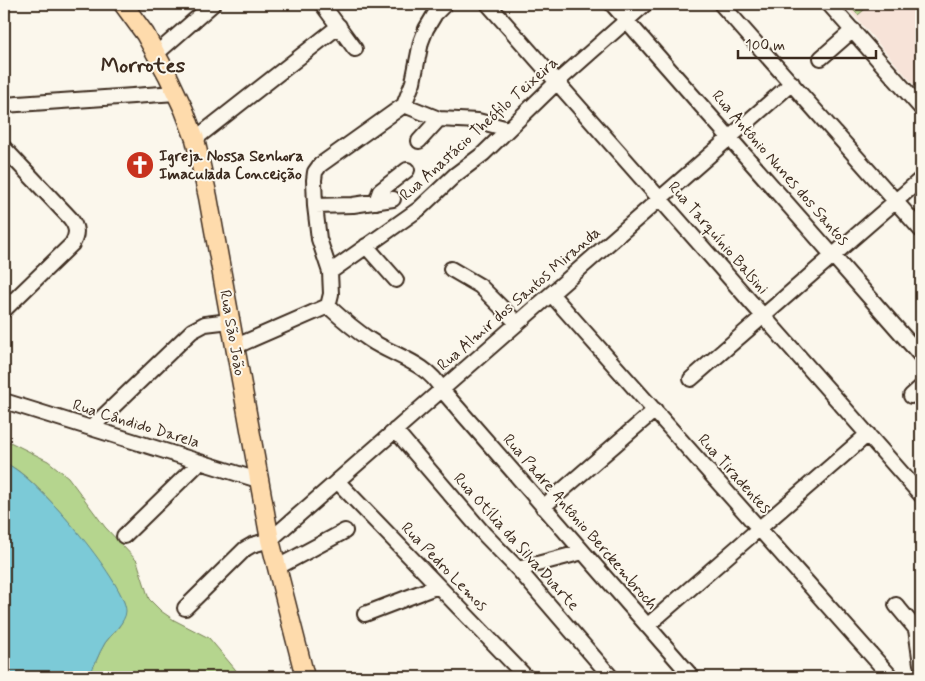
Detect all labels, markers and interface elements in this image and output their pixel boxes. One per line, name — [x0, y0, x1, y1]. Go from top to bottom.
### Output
scale bar — [738, 28, 875, 60]
text: 100 m — [745, 36, 785, 56]
district label: Morrotes — [101, 52, 186, 80]
street label: Rua Anastácio Theófilo Teixeira — [395, 52, 563, 206]
street label: Rua Antônio Nunes dos Santos — [707, 86, 853, 250]
place label: Igreja Nossa Senhora Imaculada Conceição — [159, 146, 304, 185]
church icon: Igreja Nossa Senhora Imaculada Conceição — [125, 150, 155, 180]
street label: Rua Tarquínio Balsini — [663, 177, 773, 299]
street label: Rua Almir dos Santos Miranda — [433, 222, 605, 376]
street label: Rua São João — [214, 288, 250, 378]
street label: Rua Cândido Darela — [70, 395, 202, 453]
street label: Rua Padre Antônio Berckembroch — [498, 430, 662, 614]
street label: Rua Tiradentes — [693, 430, 775, 518]
street label: Rua Otília da Silva Duarte — [448, 469, 584, 615]
street label: Rua Pedro Lemos — [396, 518, 492, 616]

